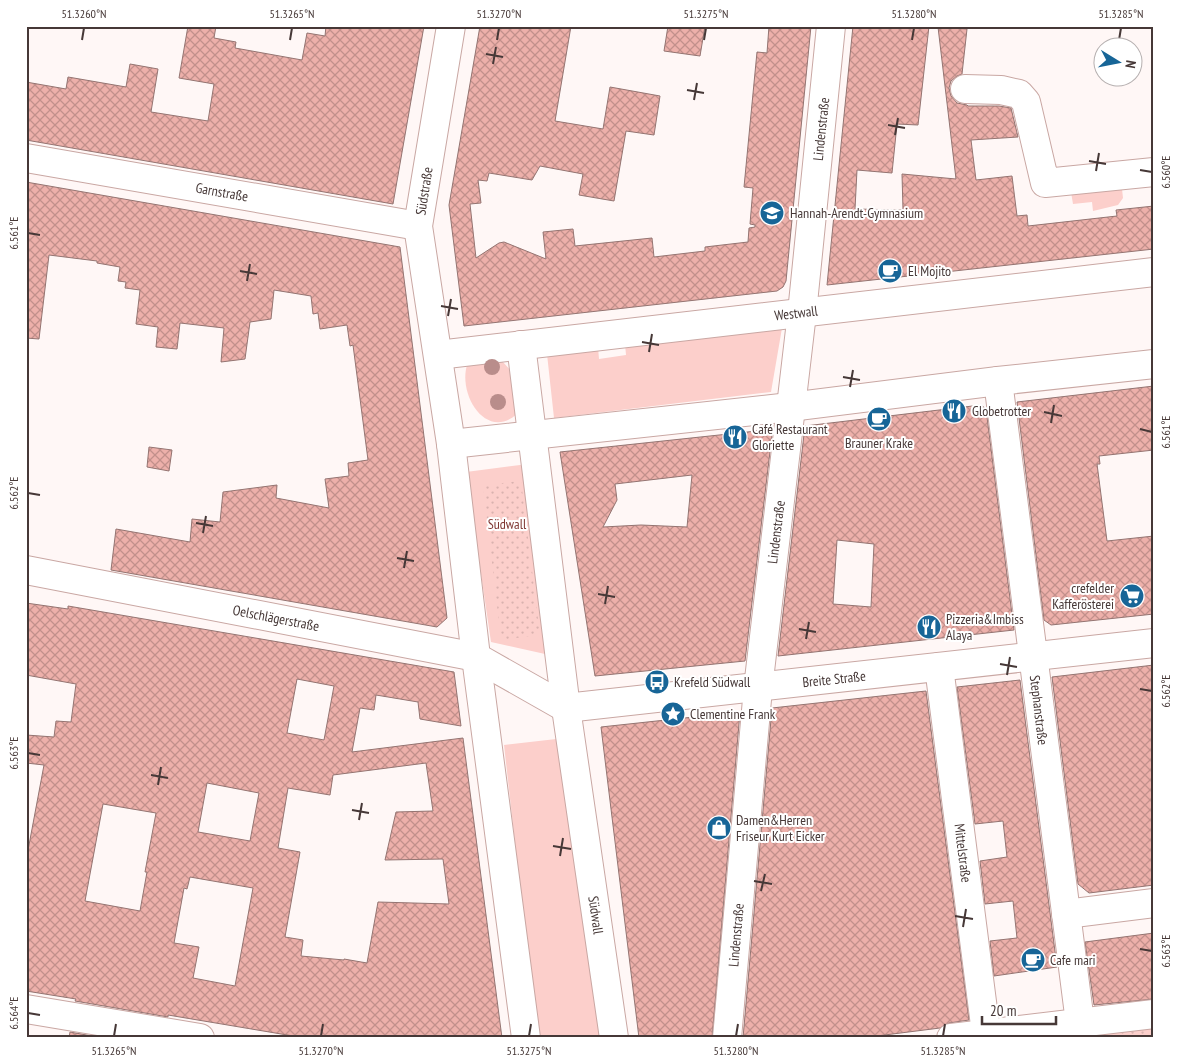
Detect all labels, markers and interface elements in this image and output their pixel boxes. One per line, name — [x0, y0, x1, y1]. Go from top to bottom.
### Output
text: 51.3260°N — [61, 6, 107, 21]
text: 51.3265°N — [269, 6, 315, 21]
text: 51.3270°N — [476, 6, 522, 21]
text: 51.3275°N — [683, 6, 729, 21]
text: 51.3280°N — [891, 6, 937, 21]
text: 51.3285°N — [1098, 6, 1144, 21]
north arrow — [1092, 38, 1142, 88]
text: N — [1121, 59, 1140, 70]
street label: Lindenstraße — [809, 96, 833, 162]
text: 6.560°E — [1158, 156, 1173, 189]
street label: Südstraße — [411, 165, 437, 216]
street label: Garnstraße — [194, 179, 250, 206]
school or university icon: Hannah-Arendt-Gymnasium — [759, 200, 785, 226]
place label: Hannah-Arendt-Gymnasium — [790, 204, 923, 222]
text: 6.561°E — [6, 217, 21, 250]
cafe icon: El Mojito — [877, 258, 903, 284]
place label: El Mojito — [908, 262, 951, 280]
street label: Westwall — [773, 301, 819, 325]
restaurant icon: Globetrotter — [941, 398, 967, 424]
place label: Globetrotter — [972, 402, 1031, 420]
cafe icon: Brauner Krake — [866, 406, 892, 432]
text: 6.561°E — [1158, 416, 1173, 449]
place label: Café Restaurant Gloriette — [752, 420, 828, 454]
restaurant icon: Café Restaurant Gloriette — [722, 424, 748, 450]
place label: Brauner Krake — [845, 434, 913, 452]
text: 6.562°E — [6, 477, 21, 510]
street label: Lindenstraße — [763, 499, 789, 565]
park label: Südwall — [488, 515, 527, 533]
place label: crefelder Kafferösterei — [1052, 579, 1114, 613]
supermarket icon: crefelder Kafferösterei — [1119, 583, 1145, 609]
street label: Oelschlägerstraße — [231, 601, 321, 635]
place label: Pizzeria&Imbiss Alaya — [946, 610, 1024, 644]
restaurant icon: Pizzeria&Imbiss Alaya — [916, 614, 942, 640]
street label: Breite Straße — [801, 667, 867, 691]
bus stop icon: Krefeld Südwall — [644, 669, 670, 695]
place label: Krefeld Südwall — [674, 673, 751, 691]
street label: Stephanstraße — [1026, 674, 1052, 746]
text: 6.562°E — [1158, 675, 1173, 708]
place icon: Clementine Frank — [660, 701, 686, 727]
place label: Clementine Frank — [690, 705, 776, 723]
text: 6.563°E — [6, 737, 21, 770]
place label: Damen&Herren Friseur Kurt Eicker — [736, 811, 825, 845]
shop icon: Damen&Herren Friseur Kurt Eicker — [706, 815, 732, 841]
street label: Mittelstraße — [950, 823, 976, 884]
street label: Südwall — [584, 895, 608, 936]
street label: Lindenstraße — [724, 902, 748, 967]
text: 6.563°E — [1158, 935, 1173, 968]
cafe icon: Cafe mari — [1020, 947, 1046, 973]
place label: Cafe mari — [1050, 951, 1096, 969]
scale bar — [982, 994, 1056, 1026]
text: 6.564°E — [6, 997, 21, 1030]
text: 20 m — [990, 1001, 1016, 1020]
text: 51.3265°N — [91, 1043, 137, 1058]
text: 51.3270°N — [298, 1043, 344, 1058]
text: 51.3275°N — [506, 1043, 552, 1058]
text: 51.3280°N — [713, 1043, 759, 1058]
text: 51.3285°N — [920, 1043, 966, 1058]

